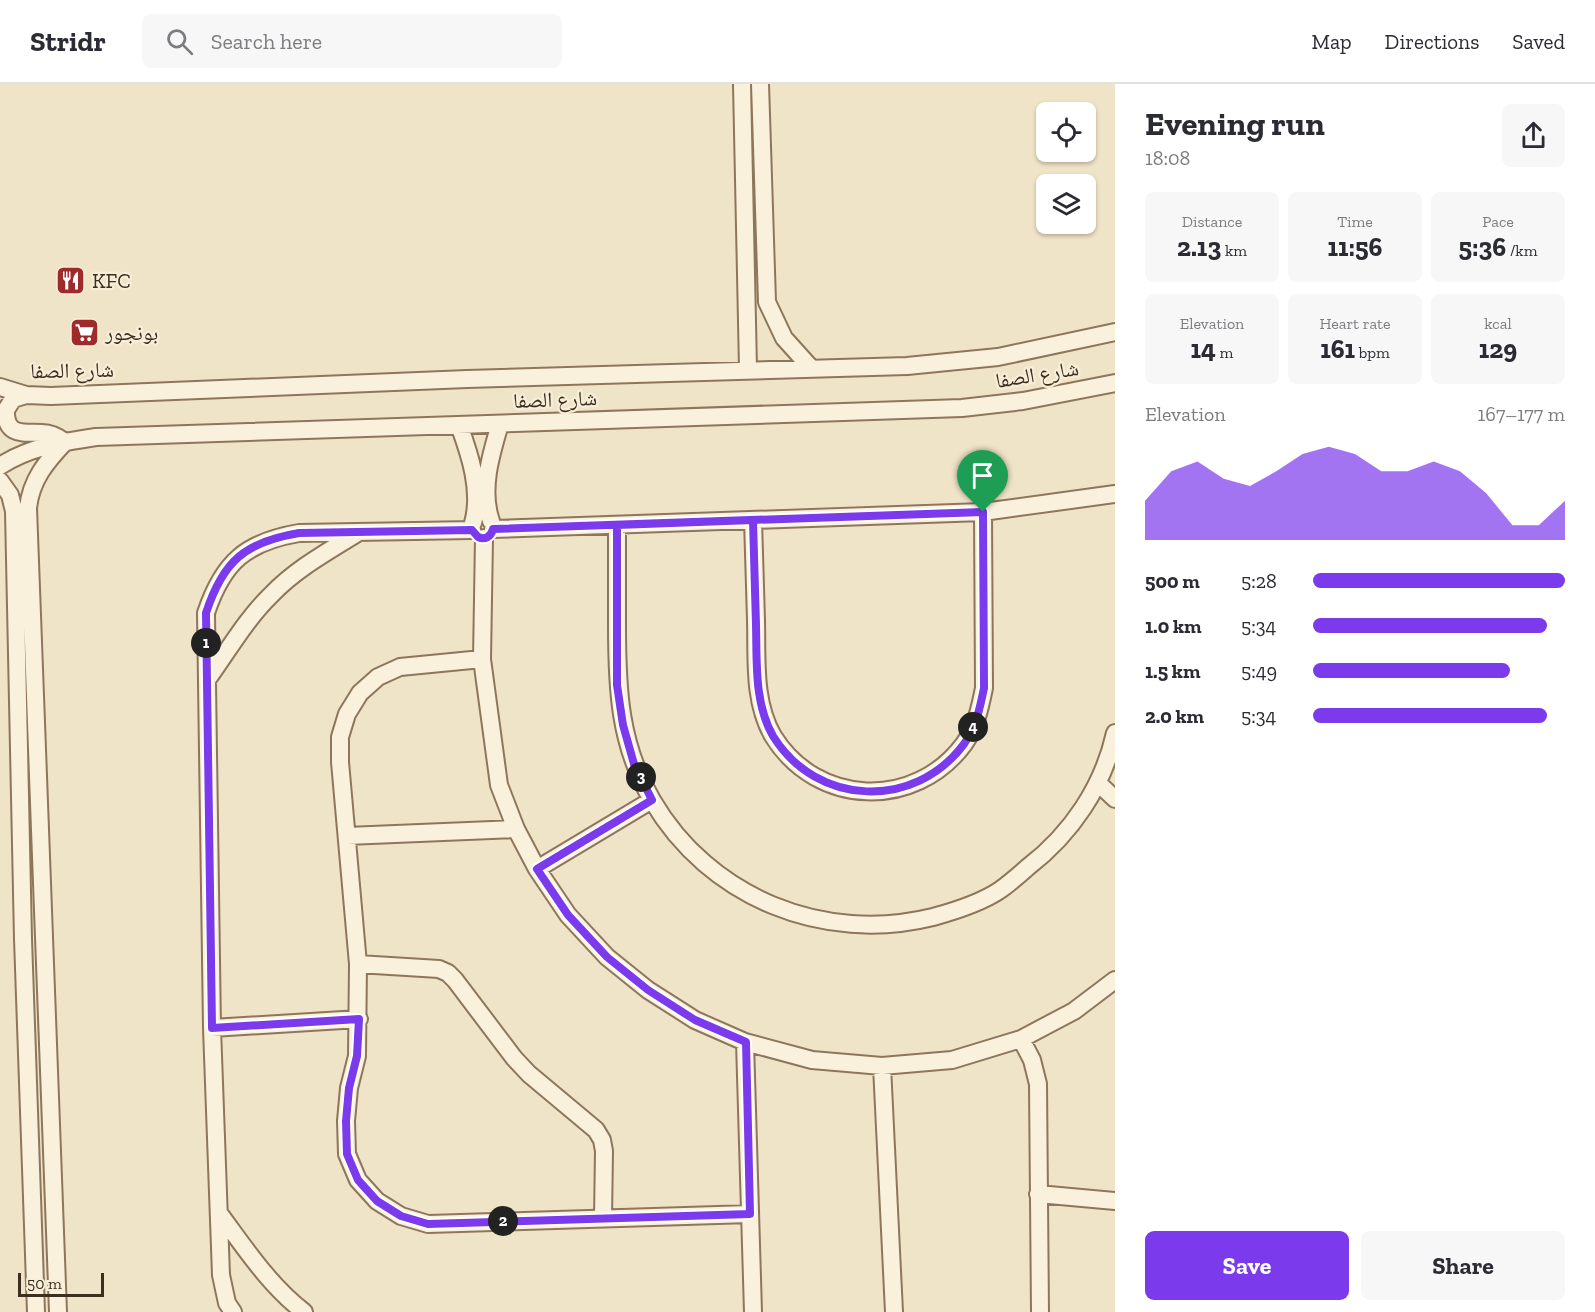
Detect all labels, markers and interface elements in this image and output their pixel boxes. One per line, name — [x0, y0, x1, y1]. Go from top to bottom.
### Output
search box — [142, 14, 562, 68]
text: Stridr — [30, 25, 106, 58]
icon: search — [163, 25, 196, 58]
text: Search here — [211, 28, 322, 55]
text: Map — [1312, 29, 1352, 54]
text: Directions — [1385, 29, 1479, 54]
text: Saved — [1512, 29, 1565, 54]
map controls — [1036, 102, 1096, 234]
button: locate — [1036, 102, 1096, 162]
text: Evening run — [1145, 104, 1325, 143]
button: share — [1502, 104, 1565, 167]
text: 18:08 — [1145, 146, 1190, 170]
button: layers — [1036, 174, 1096, 234]
text: Distance — [1182, 212, 1242, 231]
text: Time — [1337, 212, 1373, 231]
text: Pace — [1482, 212, 1514, 231]
text: 2.13 — [1177, 231, 1221, 263]
text: 11:56 — [1328, 231, 1382, 263]
text: 5:36 — [1458, 231, 1506, 263]
text: km — [1221, 241, 1247, 260]
text: /km — [1506, 241, 1538, 260]
restaurant icon: KFC — [55, 264, 87, 296]
place label: KFC — [92, 268, 131, 293]
text: Elevation — [1180, 314, 1244, 333]
text: Heart rate — [1319, 314, 1391, 333]
text: kcal — [1484, 314, 1512, 333]
supermarket icon: بونجور — [68, 316, 100, 348]
place label: بونجور — [104, 320, 158, 345]
text: 14 — [1191, 333, 1216, 365]
text: 161 — [1320, 333, 1355, 365]
text: 129 — [1479, 333, 1517, 365]
text: m — [1216, 343, 1233, 362]
text: bpm — [1355, 343, 1390, 362]
street label: شارع الصفا — [994, 355, 1081, 394]
street label: شارع الصفا — [30, 357, 114, 384]
street label: شارع الصفا — [513, 385, 597, 414]
text: Elevation — [1145, 402, 1226, 426]
text: 167–177 m — [1478, 402, 1565, 426]
pin — [957, 450, 1008, 512]
icon: arrive — [966, 459, 999, 492]
text: 500 m — [1145, 569, 1200, 593]
text: 5:28 — [1241, 569, 1277, 593]
text: 1.0 km — [1145, 614, 1201, 638]
text: 5:34 — [1241, 614, 1276, 638]
pin: 1 — [191, 628, 221, 658]
text: 1 — [203, 633, 209, 652]
text: 1.5 km — [1145, 659, 1200, 683]
text: 5:49 — [1241, 659, 1277, 683]
text: 2.0 km — [1145, 704, 1204, 728]
text: 5:34 — [1241, 704, 1276, 728]
pin: 4 — [958, 712, 988, 742]
text: 4 — [968, 717, 978, 736]
pin: 3 — [626, 762, 656, 792]
text: 3 — [637, 767, 645, 786]
pin: 2 — [488, 1206, 518, 1236]
text: 2 — [499, 1211, 507, 1230]
button: Save — [1145, 1231, 1349, 1300]
button: Share — [1361, 1231, 1565, 1300]
scale bar — [18, 1270, 104, 1298]
text: 50 m — [27, 1274, 62, 1293]

